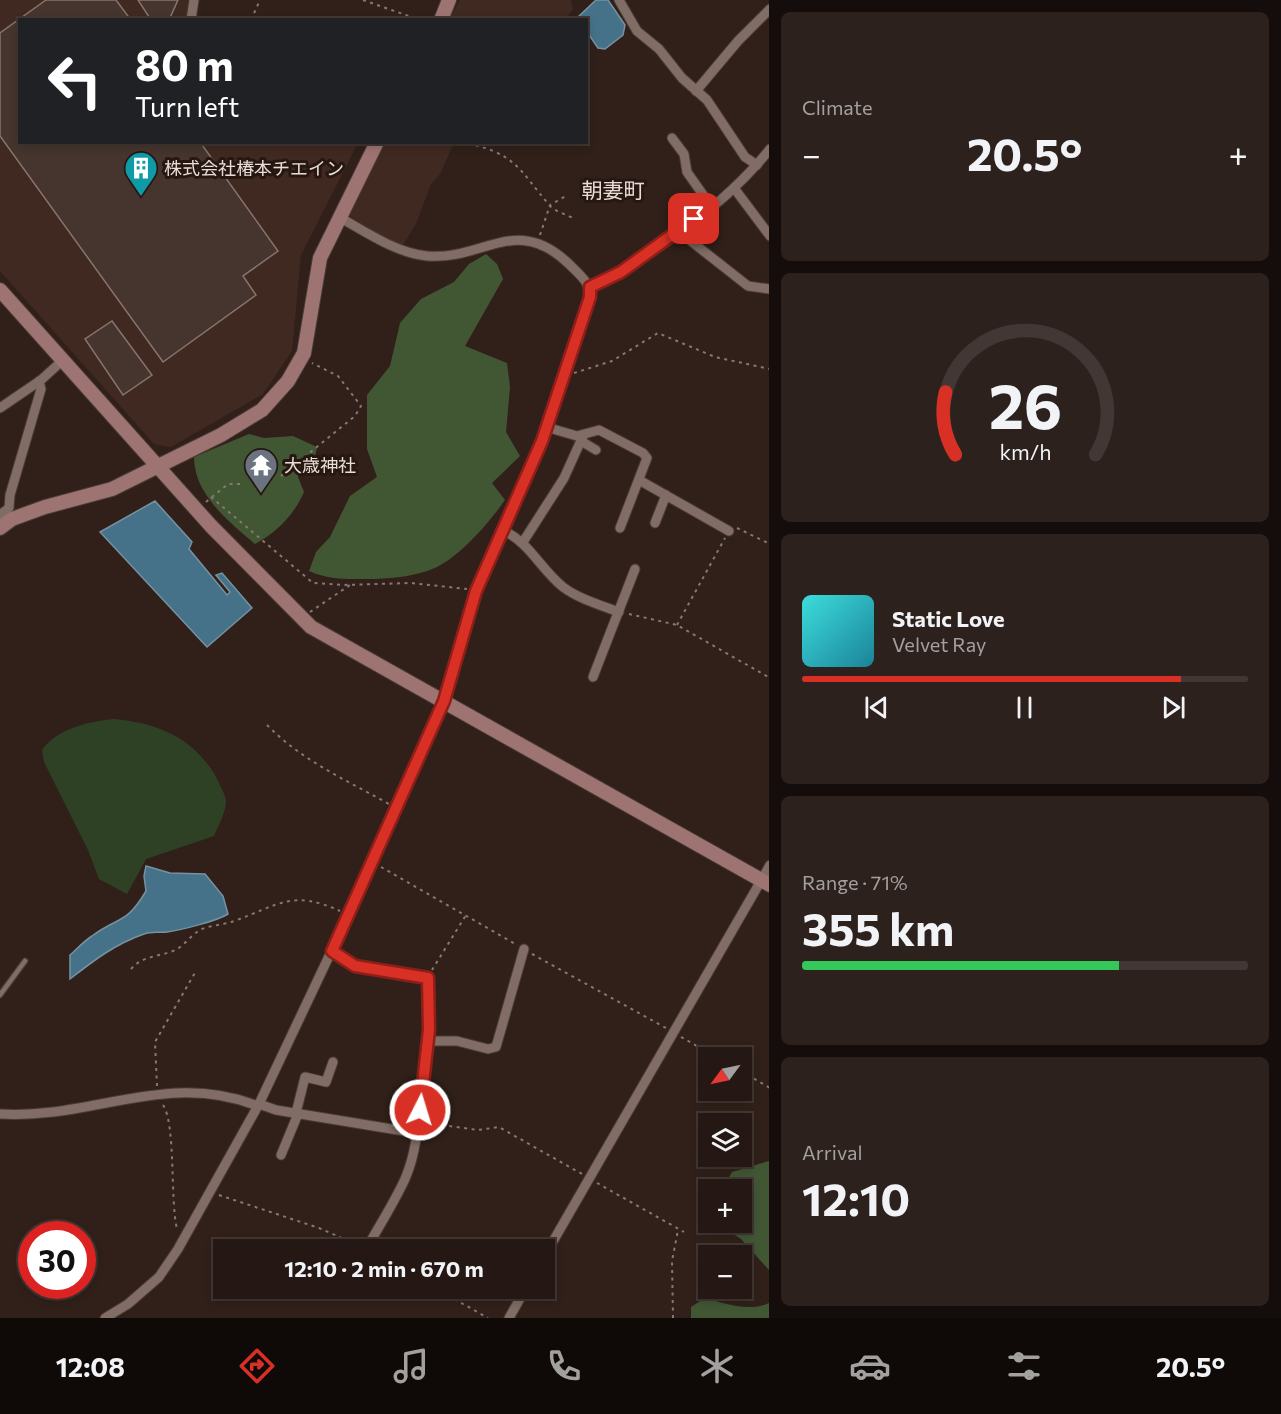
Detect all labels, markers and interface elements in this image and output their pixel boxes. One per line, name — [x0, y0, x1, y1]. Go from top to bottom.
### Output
text: 80 m — [135, 38, 234, 90]
icon: left — [36, 42, 114, 120]
text: Turn left — [135, 90, 239, 123]
text: Climate — [802, 95, 872, 119]
text: 20.5° — [967, 125, 1082, 180]
text: − — [802, 133, 821, 174]
text: + — [1229, 133, 1248, 174]
building icon: 株式会社椿本チエイン — [123, 150, 159, 197]
place label: 株式会社椿本チエイン — [164, 157, 344, 179]
district label: 朝妻町 — [582, 177, 645, 202]
pin — [668, 193, 719, 244]
icon: arrive — [677, 202, 710, 235]
text: 26 — [988, 366, 1062, 442]
text: km/h — [999, 438, 1051, 464]
temple icon: 大歳神社 — [243, 447, 279, 494]
place label: 大歳神社 — [284, 454, 356, 476]
text: Static Love — [892, 605, 1005, 632]
text: Velvet Ray — [892, 632, 986, 656]
icon: previous — [860, 691, 893, 724]
icon: pause — [1008, 691, 1041, 724]
icon: next — [1157, 691, 1190, 724]
text: Range · 71% — [802, 870, 908, 894]
text: 355 km — [802, 900, 954, 955]
north arrow — [698, 1047, 752, 1101]
map controls — [698, 1047, 752, 1299]
position arrow — [388, 1078, 452, 1142]
button: layers — [698, 1113, 752, 1167]
text: Arrival — [802, 1140, 863, 1164]
text: 12:10 — [802, 1170, 910, 1225]
button: + — [698, 1179, 752, 1233]
speed limit sign: 30 — [18, 1221, 96, 1299]
button: − — [698, 1245, 752, 1299]
text: 12:10 · 2 min · 670 m — [284, 1255, 484, 1282]
icon: directions — [236, 1345, 278, 1387]
icon: music — [390, 1345, 432, 1387]
icon: phone — [543, 1345, 585, 1387]
icon: climate — [696, 1345, 738, 1387]
icon: car — [849, 1345, 891, 1387]
icon: filters — [1003, 1345, 1045, 1387]
text: 12:08 — [56, 1350, 125, 1383]
text: 20.5° — [1156, 1350, 1225, 1383]

